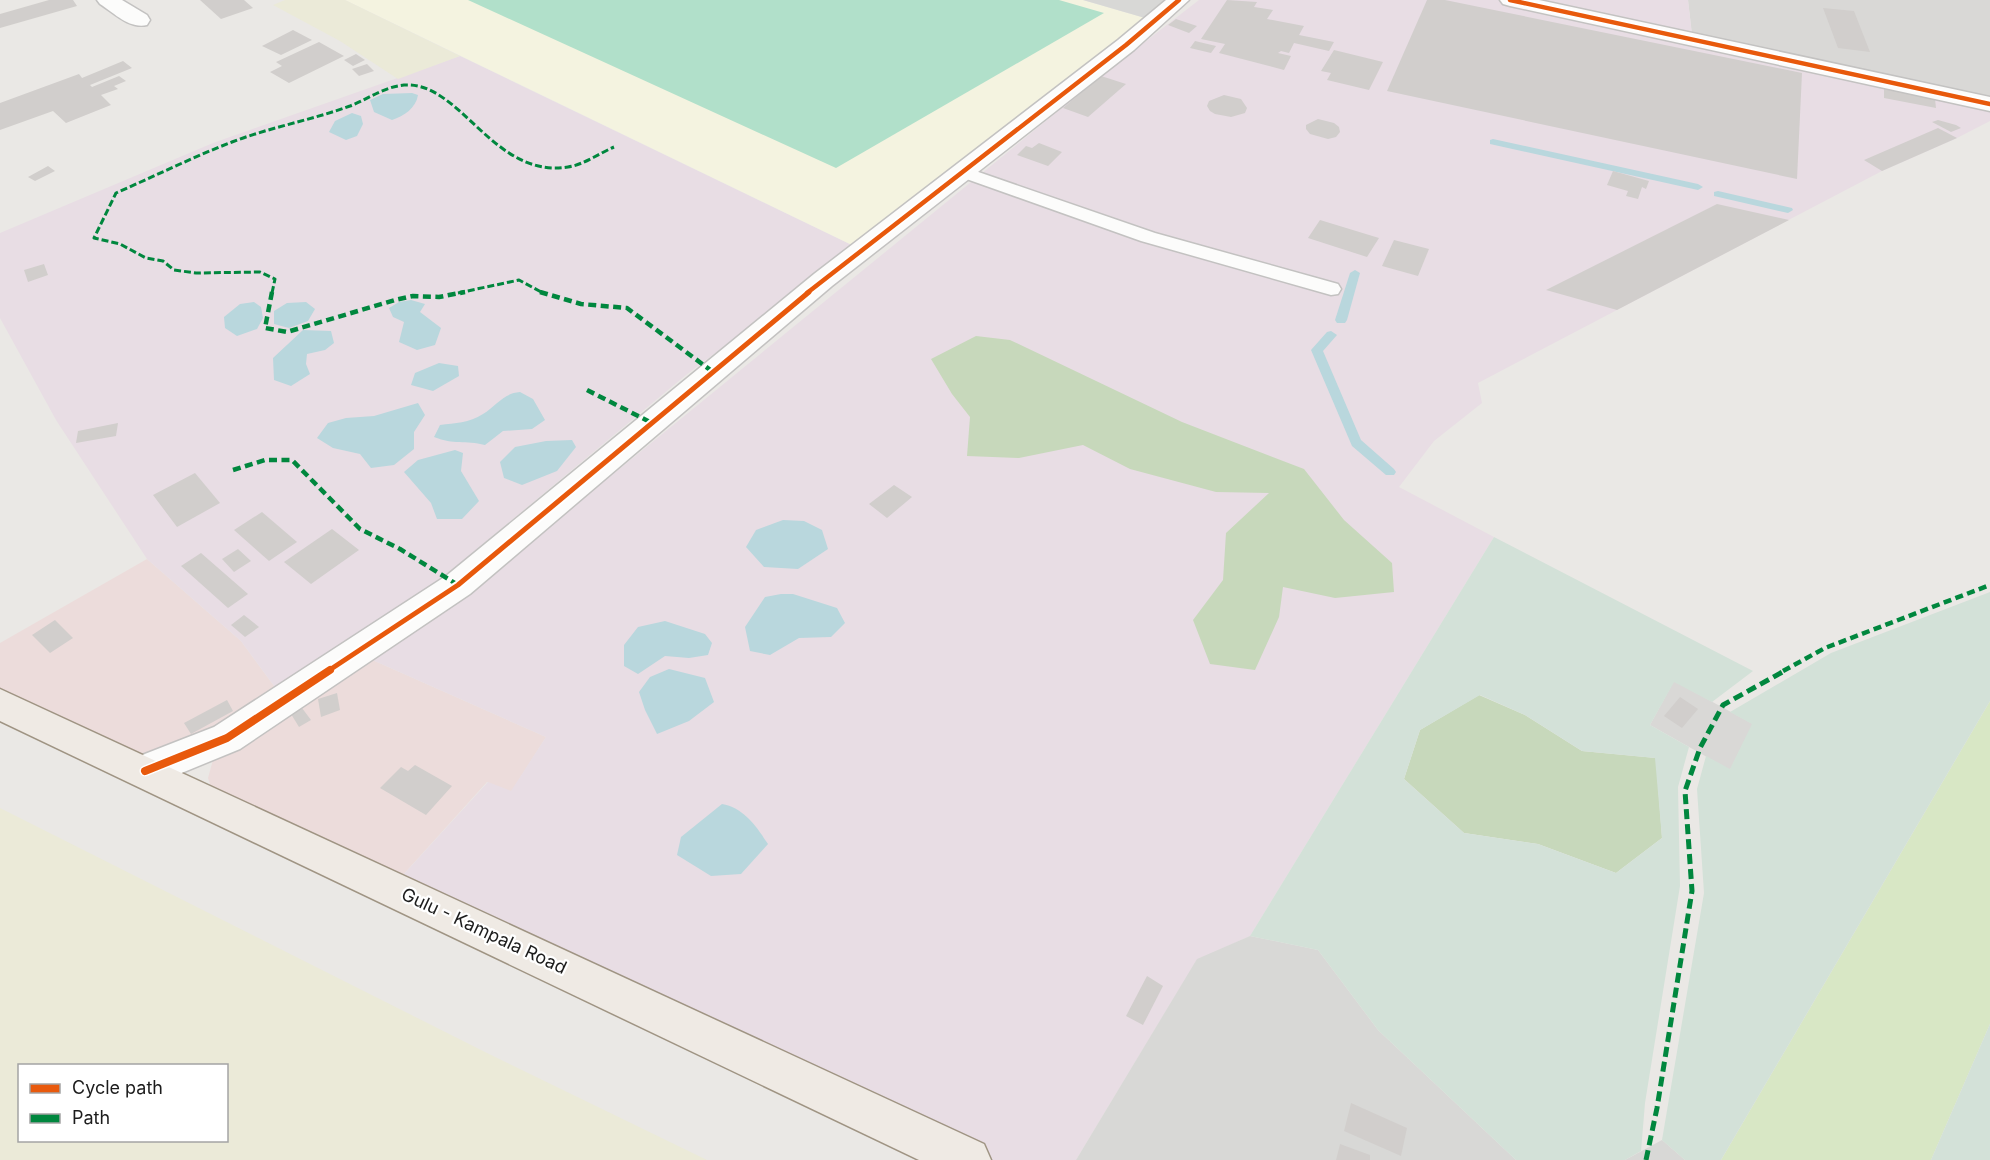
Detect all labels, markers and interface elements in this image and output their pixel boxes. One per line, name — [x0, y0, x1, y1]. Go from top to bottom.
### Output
street label: Gulu - Kampala Road — [398, 883, 570, 978]
legend — [18, 1064, 228, 1142]
text: Cycle path — [72, 1077, 163, 1098]
text: Path — [72, 1107, 110, 1128]

